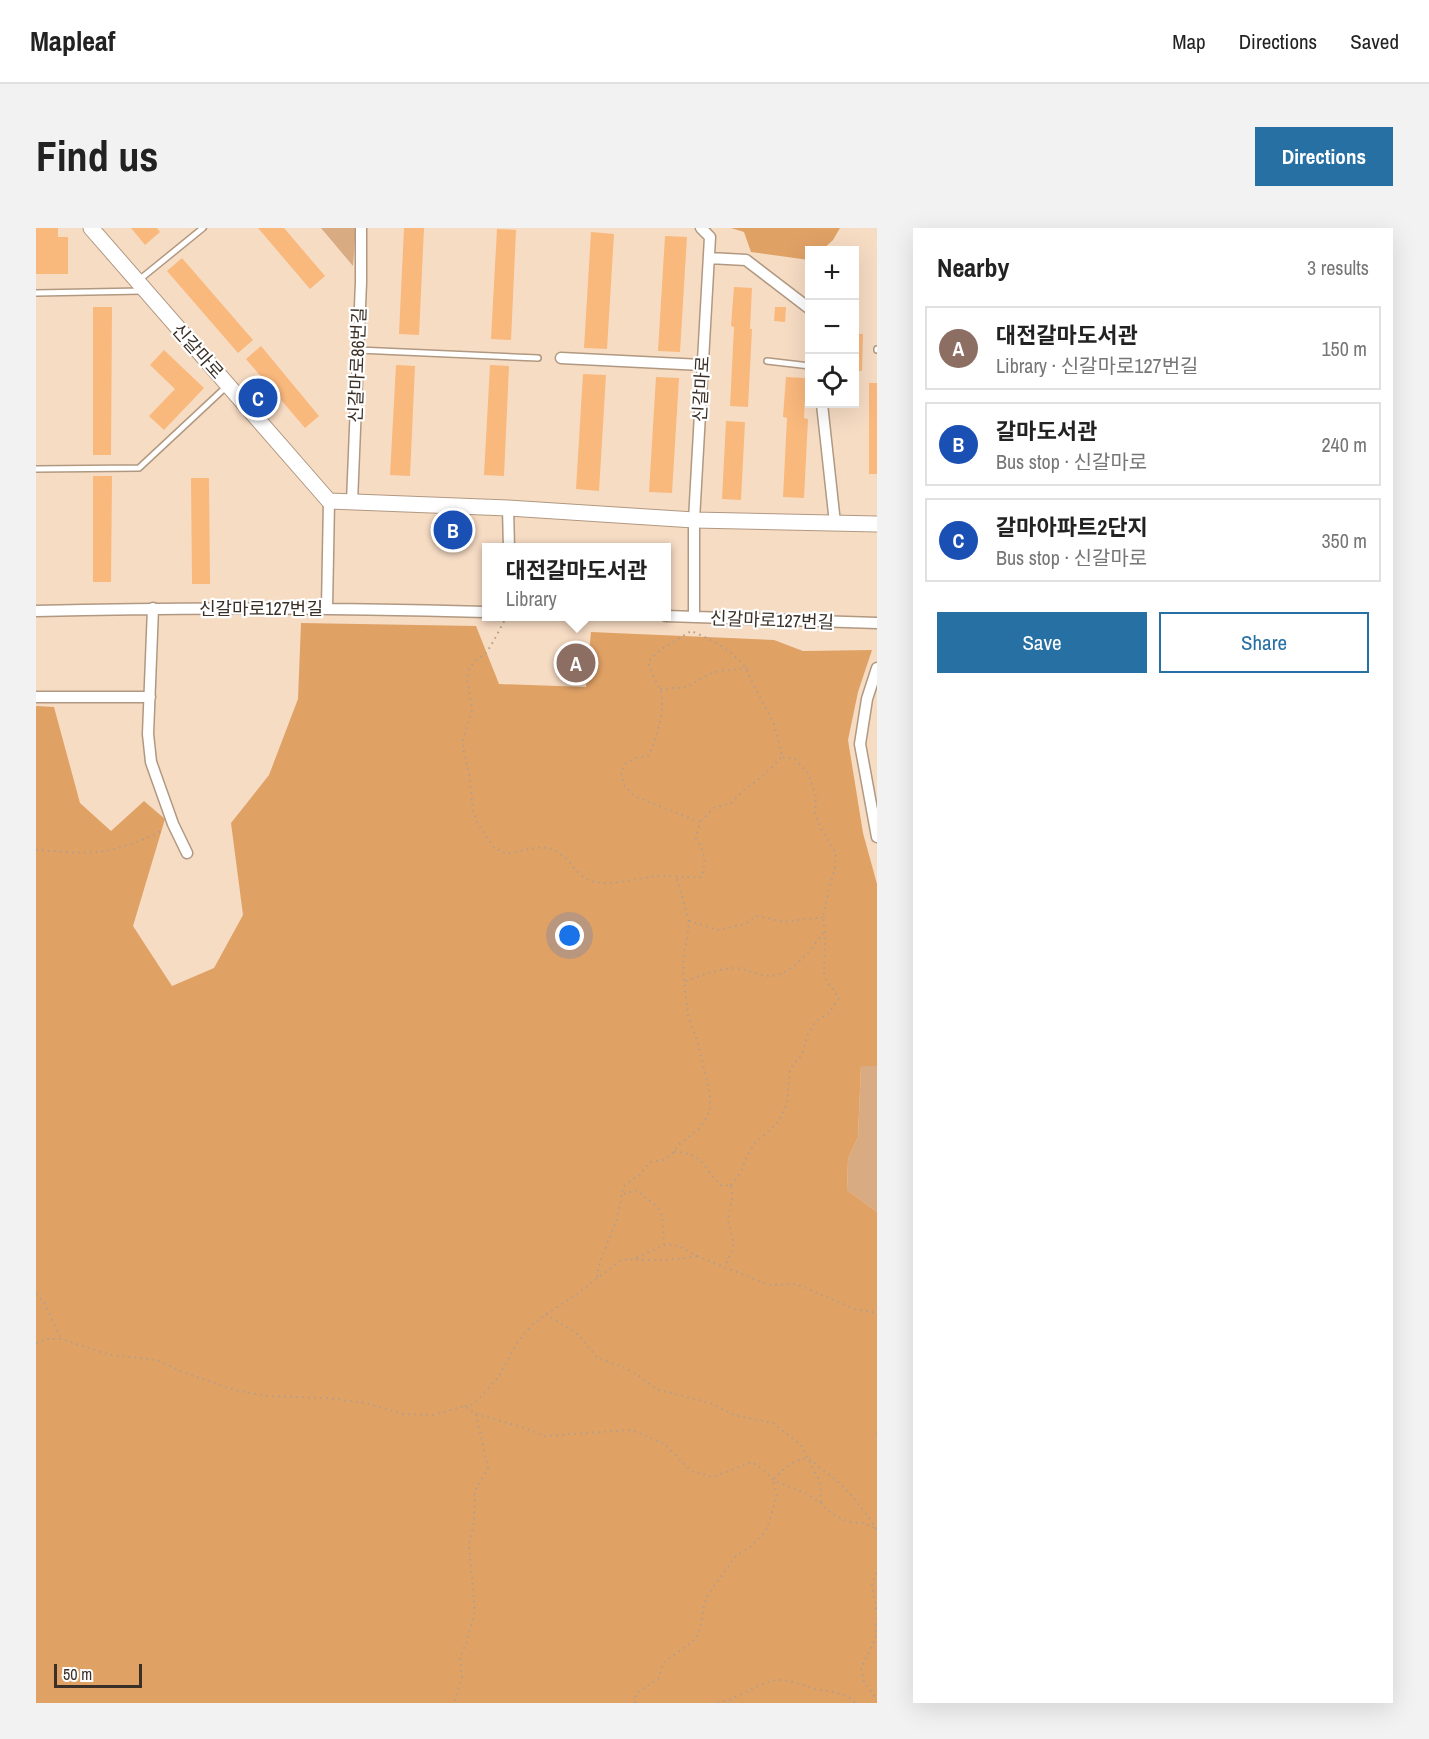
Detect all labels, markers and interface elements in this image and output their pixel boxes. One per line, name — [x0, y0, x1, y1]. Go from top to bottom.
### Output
text: Mapleaf — [30, 22, 115, 60]
text: Map — [1172, 27, 1206, 56]
text: Directions — [1239, 27, 1317, 56]
text: Saved — [1350, 27, 1399, 56]
button: Directions — [1255, 127, 1393, 186]
text: Find us — [36, 128, 158, 184]
map controls — [805, 246, 859, 408]
button: + — [805, 246, 859, 300]
text: Nearby — [937, 250, 1009, 285]
text: 3 results — [1307, 254, 1369, 281]
button: − — [805, 300, 859, 354]
street label: 신갈마로86번길 — [342, 307, 372, 423]
street label: 신갈마로 — [167, 318, 229, 384]
text: 대전갈마도서관 — [996, 320, 1138, 350]
text: A — [953, 335, 964, 362]
text: 150 m — [1321, 335, 1367, 362]
text: Library · 신갈마로127번길 — [996, 352, 1198, 379]
button: locate — [805, 354, 859, 408]
street label: 신갈마로 — [687, 355, 715, 423]
pin: C — [238, 376, 278, 420]
text: 갈마도서관 — [996, 416, 1097, 446]
text: B — [953, 431, 964, 458]
text: 240 m — [1321, 431, 1367, 458]
text: Bus stop · 신갈마로 — [996, 448, 1147, 475]
pin: B — [434, 508, 472, 552]
text: 갈마아파트2단지 — [996, 512, 1148, 542]
text: C — [953, 527, 964, 554]
text: 350 m — [1321, 527, 1367, 554]
popup — [482, 543, 671, 621]
text: Bus stop · 신갈마로 — [996, 544, 1147, 571]
text: 대전갈마도서관 — [506, 555, 647, 585]
text: Library — [506, 585, 557, 612]
street label: 신갈마로127번길 — [199, 596, 323, 621]
street label: 신갈마로127번길 — [710, 605, 834, 635]
button: Save — [937, 612, 1147, 673]
button: Share — [1159, 612, 1369, 673]
pin: A — [556, 640, 596, 686]
your location — [555, 921, 584, 950]
scale bar — [54, 1661, 142, 1688]
text: 50 m — [63, 1663, 92, 1685]

